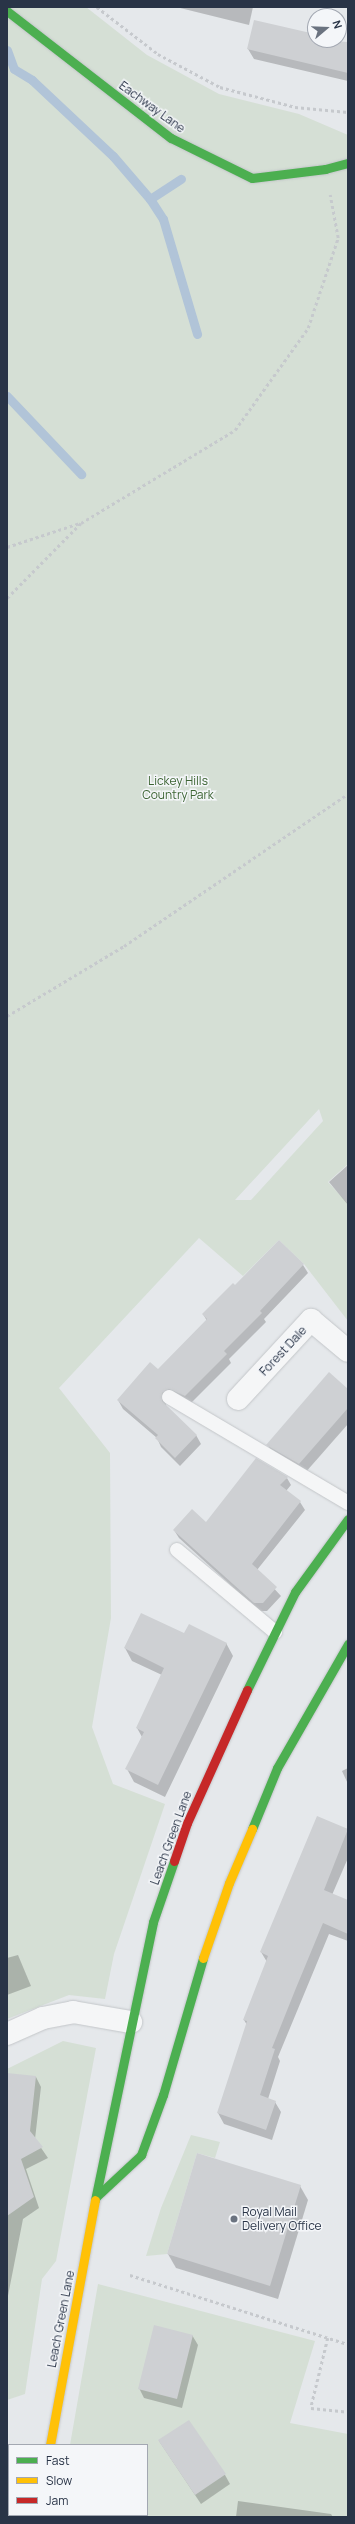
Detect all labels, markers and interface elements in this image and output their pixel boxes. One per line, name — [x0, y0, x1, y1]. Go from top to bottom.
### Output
north arrow — [307, 8, 347, 48]
text: N — [329, 18, 346, 30]
street label: Eachway Lane — [116, 78, 188, 136]
park label: Lickey Hills Country Park — [142, 774, 214, 802]
street label: Forest Dale — [257, 1323, 309, 1379]
street label: Leach Green Lane — [147, 1789, 195, 1887]
place label: Royal Mail Delivery Office — [242, 2205, 322, 2233]
marker: Royal Mail Delivery Office — [229, 2214, 239, 2224]
street label: Leach Green Lane — [45, 2269, 77, 2369]
legend — [8, 2444, 148, 2516]
text: Fast — [46, 2452, 70, 2469]
text: Slow — [46, 2472, 72, 2489]
text: Jam — [46, 2492, 68, 2509]

